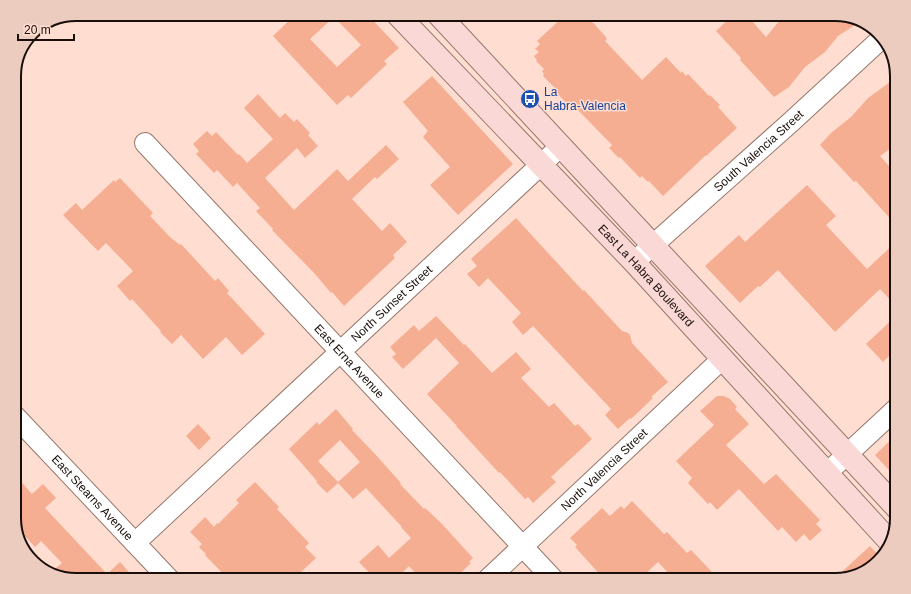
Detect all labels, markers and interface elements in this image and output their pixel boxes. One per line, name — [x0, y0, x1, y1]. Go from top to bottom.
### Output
scale bar — [18, 16, 74, 42]
text: 20 m — [24, 23, 51, 37]
place label: La Habra-Valencia — [544, 85, 626, 113]
bus stop icon: La Habra-Valencia — [519, 88, 541, 110]
street label: South Valencia Street — [711, 107, 807, 194]
street label: East La Habra Boulevard — [595, 222, 697, 330]
street label: North Sunset Street — [348, 262, 436, 345]
street label: East Erna Avenue — [311, 321, 387, 401]
street label: North Valencia Street — [558, 425, 651, 514]
street label: East Stearns Avenue — [49, 452, 136, 544]

